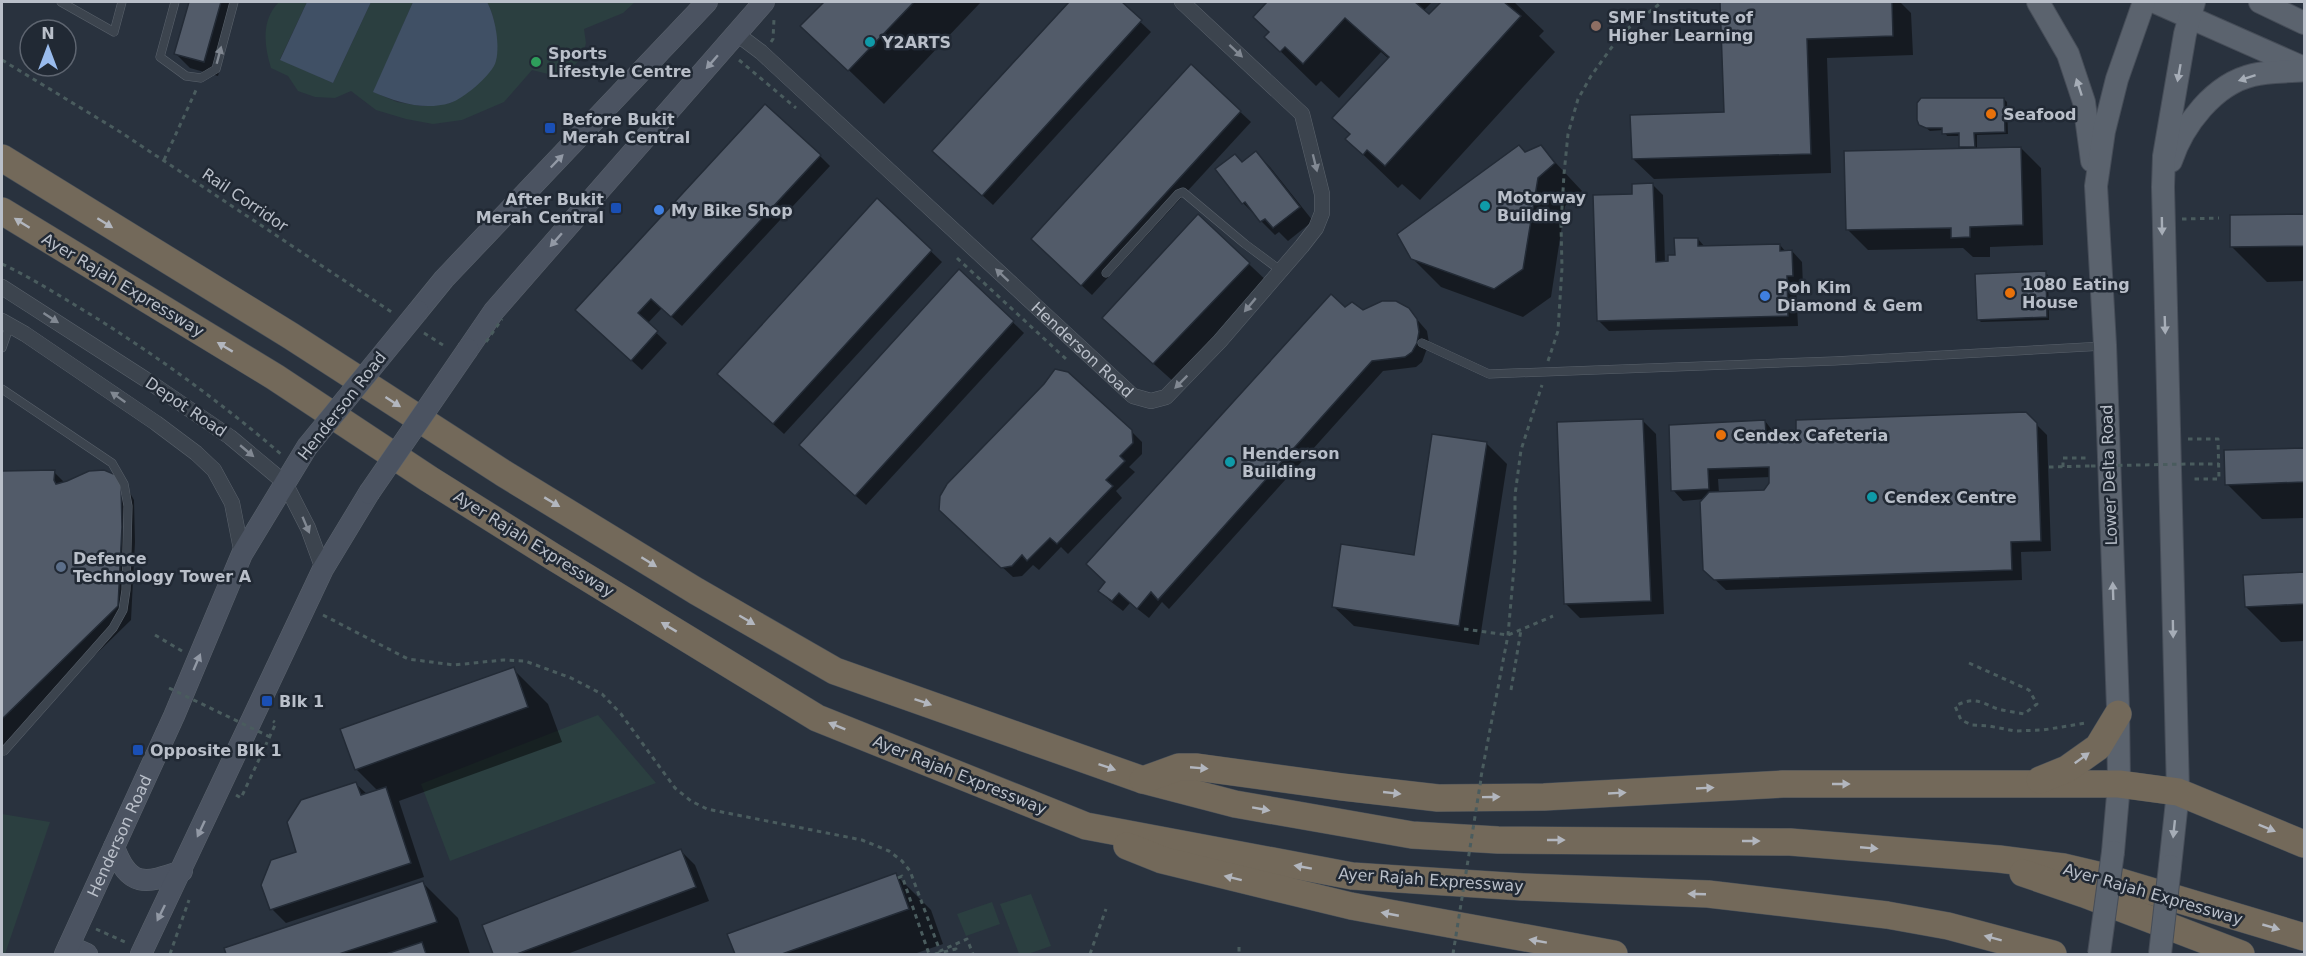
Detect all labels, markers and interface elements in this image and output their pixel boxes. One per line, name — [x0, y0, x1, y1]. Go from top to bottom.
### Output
place label: SMF Institute of Higher Learning — [1608, 8, 1754, 45]
north arrow — [18, 18, 78, 78]
marker: SMF Institute of Higher Learning — [1589, 19, 1603, 33]
text: N — [41, 24, 55, 43]
place label: Y2ARTS — [881, 33, 951, 52]
marker: Y2ARTS — [863, 35, 877, 49]
place label: Sports Lifestyle Centre — [548, 44, 692, 81]
one-way arrow — [1228, 44, 1243, 57]
one-way arrow — [215, 46, 225, 64]
one-way arrow — [706, 54, 719, 69]
marker: Sports Lifestyle Centre — [529, 55, 543, 69]
one-way arrow — [2174, 64, 2183, 83]
one-way arrow — [2238, 74, 2256, 83]
one-way arrow — [2074, 78, 2084, 96]
place label: Seafood — [2003, 105, 2077, 124]
marker: Seafood — [1984, 107, 1998, 121]
place label: Before Bukit Merah Central — [562, 110, 690, 147]
marker: Before Bukit Merah Central — [543, 121, 557, 135]
one-way arrow — [549, 154, 563, 168]
one-way arrow — [1311, 154, 1321, 172]
street label: Rail Corridor — [199, 164, 292, 236]
place label: Motorway Building — [1497, 188, 1587, 225]
place label: After Bukit Merah Central — [476, 190, 604, 227]
marker: Motorway Building — [1478, 199, 1492, 213]
marker: After Bukit Merah Central — [609, 201, 623, 215]
place label: My Bike Shop — [671, 201, 793, 220]
marker: My Bike Shop — [652, 203, 666, 217]
one-way arrow — [97, 217, 113, 228]
one-way arrow — [2158, 217, 2167, 236]
one-way arrow — [14, 218, 30, 229]
street label: Ayer Rajah Expressway — [39, 229, 207, 341]
one-way arrow — [550, 232, 563, 247]
one-way arrow — [994, 268, 1009, 282]
place label: 1080 Eating House — [2022, 275, 2130, 312]
place label: Poh Kim Diamond & Gem — [1777, 278, 1923, 315]
marker: 1080 Eating House — [2003, 286, 2017, 300]
marker: Poh Kim Diamond & Gem — [1758, 289, 1772, 303]
one-way arrow — [1244, 297, 1257, 312]
street label: Henderson Road — [1028, 298, 1138, 401]
one-way arrow — [43, 312, 59, 323]
one-way arrow — [2160, 315, 2170, 334]
one-way arrow — [217, 341, 233, 352]
street label: Henderson Road — [294, 348, 390, 464]
street label: Depot Road — [142, 373, 230, 441]
one-way arrow — [1175, 374, 1189, 388]
one-way arrow — [110, 392, 126, 403]
one-way arrow — [385, 396, 401, 407]
street label: Lower Delta Road — [2097, 404, 2121, 546]
place label: Cendex Cafeteria — [1733, 426, 1888, 445]
marker: Cendex Cafeteria — [1714, 428, 1728, 442]
one-way arrow — [239, 444, 254, 457]
place label: Henderson Building — [1242, 444, 1340, 481]
marker: Henderson Building — [1223, 455, 1237, 469]
street label: Ayer Rajah Expressway — [450, 487, 618, 601]
place label: Cendex Centre — [1884, 488, 2017, 507]
marker: Cendex Centre — [1865, 490, 1879, 504]
one-way arrow — [544, 497, 560, 508]
one-way arrow — [301, 517, 311, 535]
place label: Defence Technology Tower A — [73, 549, 252, 586]
one-way arrow — [641, 556, 657, 567]
marker: Defence Technology Tower A — [54, 560, 68, 574]
one-way arrow — [2108, 581, 2118, 600]
one-way arrow — [738, 615, 755, 625]
one-way arrow — [2168, 620, 2178, 639]
one-way arrow — [661, 622, 677, 633]
one-way arrow — [192, 652, 202, 670]
place label: Blk 1 — [279, 692, 324, 711]
marker: Blk 1 — [260, 694, 274, 708]
one-way arrow — [914, 698, 932, 708]
one-way arrow — [828, 721, 846, 730]
street label: Ayer Rajah Expressway — [870, 731, 1050, 819]
place label: Opposite Blk 1 — [150, 741, 282, 760]
marker: Opposite Blk 1 — [131, 743, 145, 757]
one-way arrow — [2074, 752, 2090, 764]
one-way arrow — [1098, 763, 1116, 773]
one-way arrow — [1189, 763, 1208, 772]
street label: Henderson Road — [83, 772, 155, 900]
one-way arrow — [1832, 779, 1851, 789]
one-way arrow — [1696, 784, 1715, 793]
one-way arrow — [1383, 788, 1402, 798]
one-way arrow — [1607, 788, 1626, 797]
one-way arrow — [1482, 792, 1501, 802]
one-way arrow — [1251, 805, 1270, 814]
one-way arrow — [2169, 820, 2179, 839]
one-way arrow — [197, 821, 206, 838]
one-way arrow — [2258, 823, 2276, 833]
one-way arrow — [1547, 836, 1566, 845]
one-way arrow — [1742, 836, 1761, 846]
one-way arrow — [1860, 843, 1879, 853]
street label: Ayer Rajah Expressway — [2061, 859, 2245, 929]
one-way arrow — [1293, 862, 1312, 871]
street label: Ayer Rajah Expressway — [1338, 864, 1524, 896]
one-way arrow — [1223, 872, 1242, 882]
one-way arrow — [1688, 889, 1707, 899]
one-way arrow — [157, 904, 166, 921]
one-way arrow — [1381, 909, 1400, 919]
one-way arrow — [2262, 923, 2280, 932]
one-way arrow — [1984, 933, 2002, 942]
one-way arrow — [1528, 936, 1547, 945]

